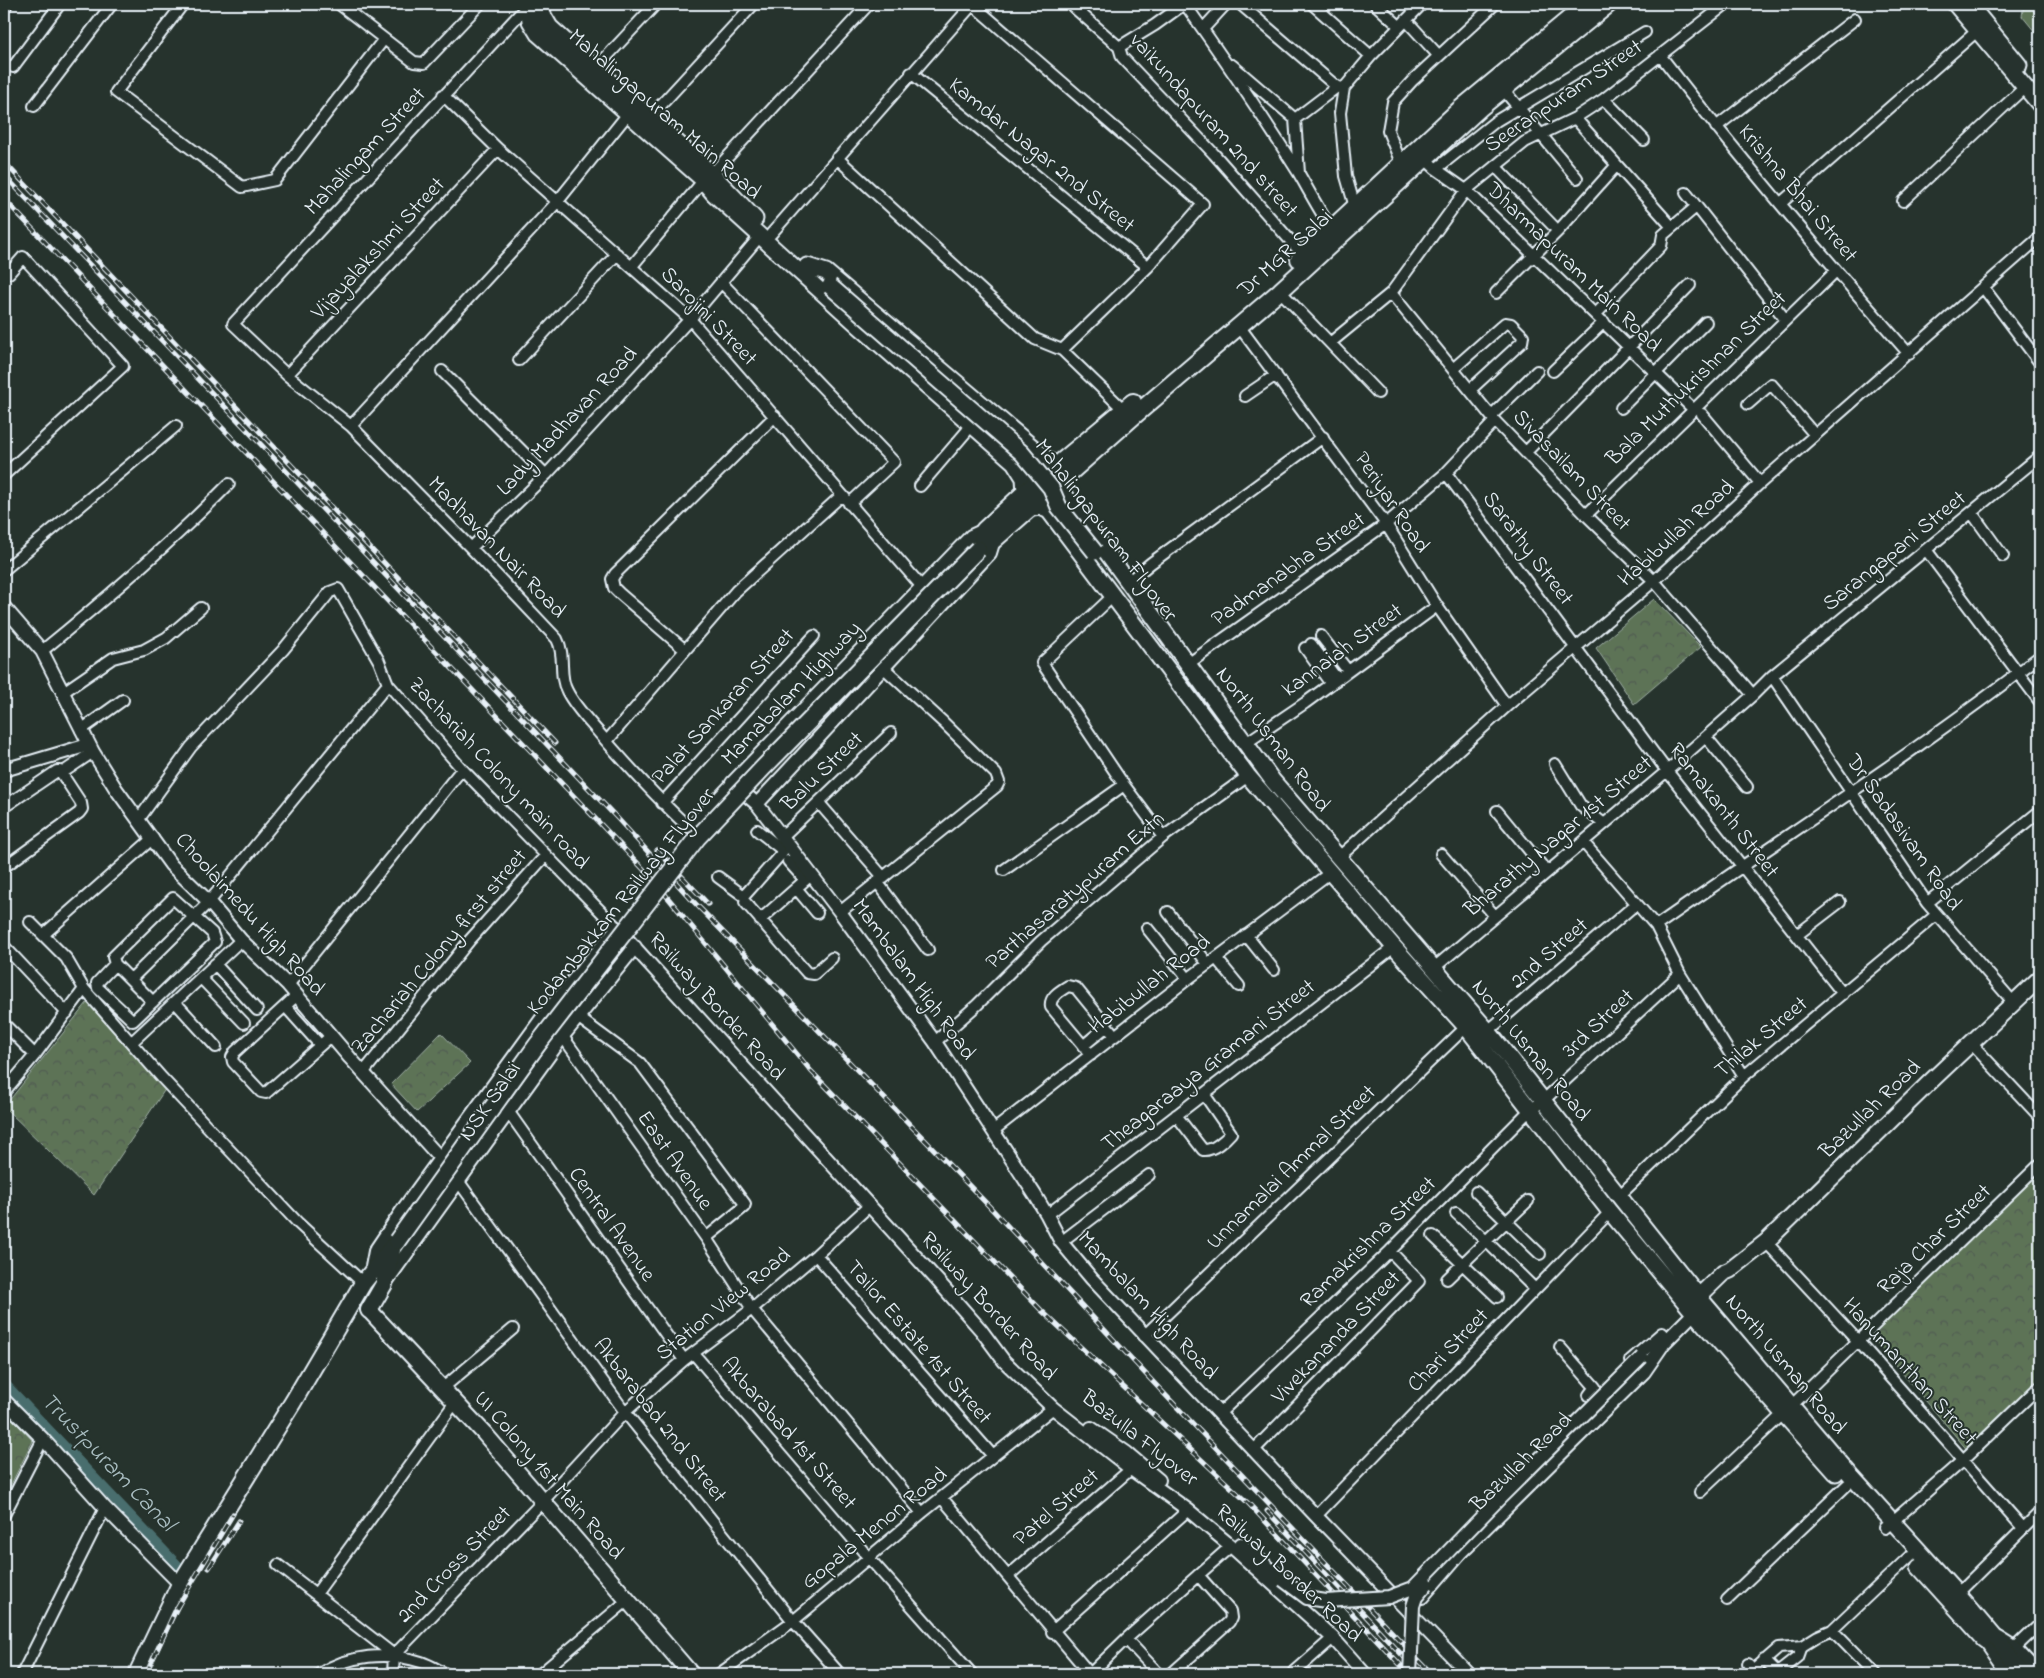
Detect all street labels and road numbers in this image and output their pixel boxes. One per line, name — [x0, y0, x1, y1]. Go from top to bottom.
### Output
street label: Mahalingapuram Main Road — [560, 22, 768, 209]
street label: vaikundapuram 2nd street — [1121, 26, 1305, 226]
street label: Seeranpuram Street — [1479, 32, 1650, 162]
street label: Kamdar Nagar 2nd Street — [940, 71, 1142, 243]
street label: Mahalingam Street — [298, 80, 435, 224]
street label: Krishna Bhai Street — [1729, 118, 1865, 271]
street label: Vijayalakshmi Street — [304, 170, 455, 329]
street label: Dharmapuram Main Road — [1477, 175, 1668, 361]
street label: Dr MGR Salai — [1230, 202, 1341, 306]
street label: Sarojini Street — [652, 260, 764, 375]
street label: Bala Muthukrishnan Street — [1599, 284, 1795, 475]
street label: Lady Madhavan Road — [490, 340, 647, 505]
street label: Sivasailam Street — [1504, 403, 1638, 540]
street label: Mahalingapuram Flyover — [1025, 433, 1185, 630]
street label: Periyar Road — [1344, 446, 1437, 561]
street label: Madhavan Nair Road — [419, 469, 573, 627]
street label: Habibullah Road — [1612, 473, 1742, 595]
street label: Sarangapani Street — [1816, 484, 1975, 621]
street label: Sarathy Street — [1473, 485, 1581, 614]
street label: Padmanabha Street — [1205, 504, 1373, 635]
street label: kannaiah Street — [1276, 596, 1410, 706]
street label: Mamabalam Highway — [714, 614, 870, 774]
street label: Palat Sankaran Street — [645, 621, 803, 792]
street label: North Usman Road — [1207, 661, 1337, 819]
street label: Zachariah Colony main road — [399, 670, 596, 878]
street label: Balu Street — [774, 724, 872, 820]
street label: Ramakanth Street — [1660, 736, 1787, 886]
street label: Dr Sadasivam Road — [1836, 747, 1969, 918]
street label: Bharathy Nagar 1st Street — [1457, 748, 1661, 927]
street label: Kodambakkam Railway Flyover — [520, 781, 725, 1023]
street label: Parthasaratypuram Extn — [979, 804, 1173, 979]
street label: Choolaimedu High Road — [166, 826, 332, 1005]
street label: Zachariah Colony first street — [344, 842, 537, 1062]
street label: Mambalam High Road — [842, 892, 983, 1068]
street label: 2nd Street — [1504, 910, 1597, 997]
street label: Railway Border Road — [639, 925, 792, 1089]
street label: Habibullah Road — [1082, 927, 1218, 1043]
street label: Theagaraaya Gramani Street — [1095, 972, 1324, 1161]
street label: North Usman Road — [1463, 973, 1597, 1129]
street label: 3rd Street — [1555, 981, 1643, 1066]
street label: Thilak Street — [1708, 989, 1816, 1087]
street label: Bazullah Road — [1812, 1053, 1929, 1168]
street label: NSK Salai — [452, 1056, 530, 1148]
street label: Unnamalai Ammal Street — [1200, 1078, 1385, 1258]
street label: East Avenue — [628, 1105, 720, 1217]
street label: Central Avenue — [560, 1161, 663, 1289]
street label: Ramakrishna Street — [1294, 1169, 1445, 1317]
street label: Raja Char Street — [1871, 1177, 2000, 1303]
street label: Mambalam High Road — [1069, 1224, 1225, 1388]
street label: Railway Border Road — [911, 1225, 1064, 1389]
street label: Station View Road — [650, 1240, 798, 1370]
street label: Tailor Estate 1st Street — [837, 1254, 999, 1433]
street label: Vivekananda Street — [1264, 1264, 1410, 1413]
street label: North Usman Road — [1717, 1288, 1853, 1442]
street label: Hanumanthan Street — [1834, 1291, 1985, 1454]
street label: Chari Street — [1401, 1301, 1498, 1400]
street label: Akbarabad 2nd Street — [584, 1332, 734, 1511]
street label: Akbarabad 1st Street — [713, 1351, 864, 1518]
street label: Bazulla Flyover — [1072, 1382, 1205, 1496]
street label: UI Colony 1st Main Road — [464, 1384, 631, 1569]
street label: Bazullah Road — [1463, 1406, 1580, 1521]
street label: Gopala Menon Road — [795, 1460, 955, 1598]
street label: Patel Street — [1007, 1461, 1108, 1555]
street label: Railway Border Road — [1206, 1497, 1369, 1652]
street label: 2nd Cross Street — [390, 1498, 520, 1631]

